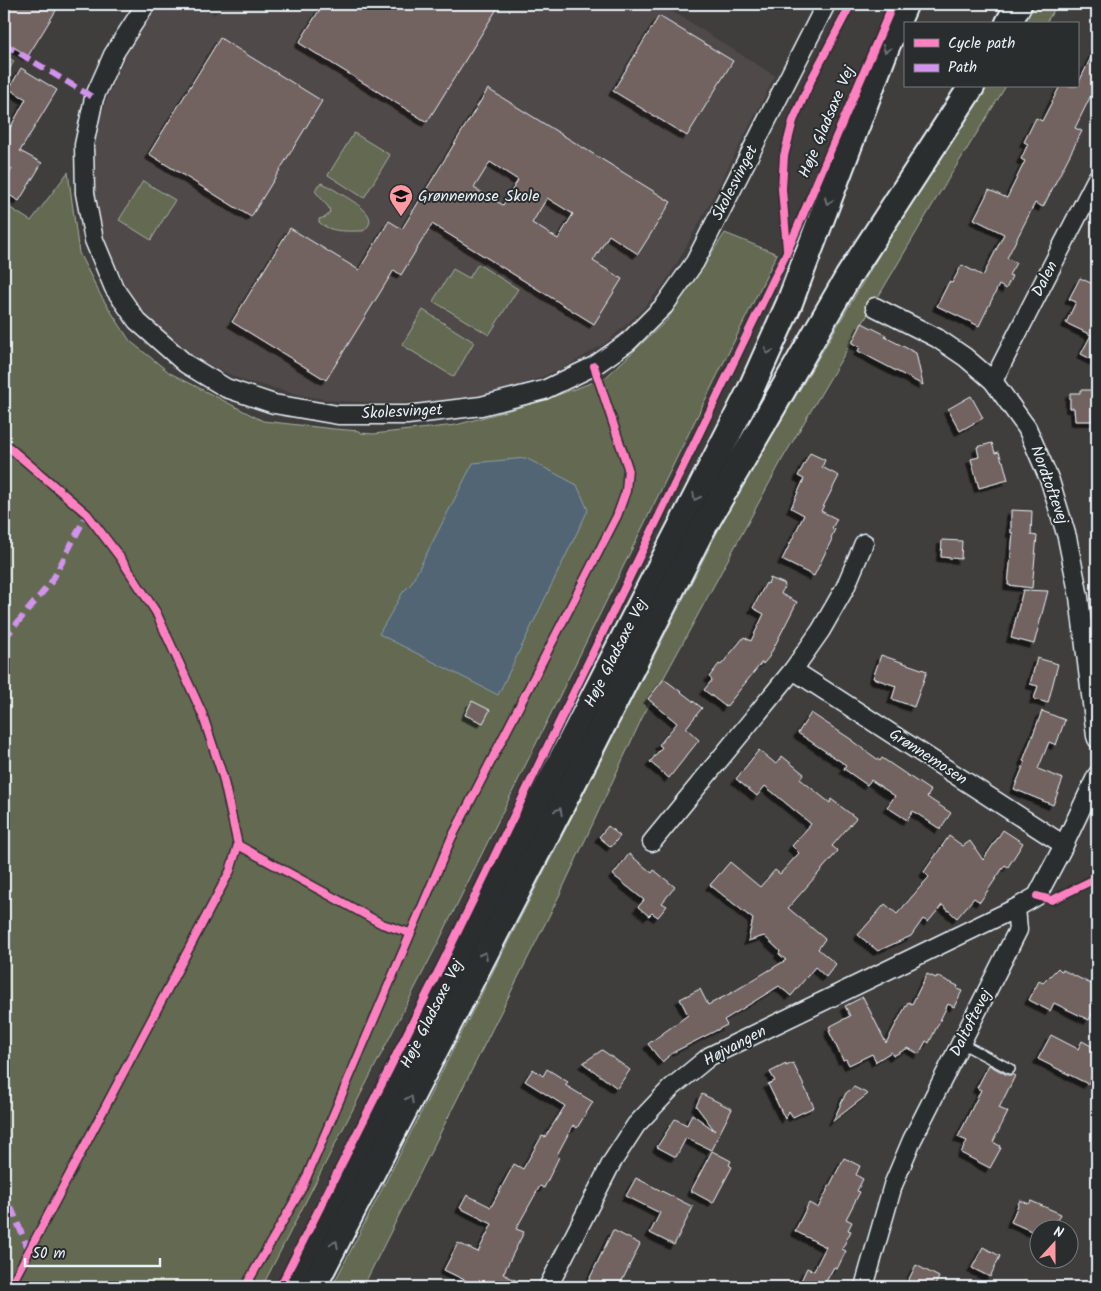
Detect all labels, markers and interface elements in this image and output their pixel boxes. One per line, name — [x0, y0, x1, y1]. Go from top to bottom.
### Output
legend — [904, 22, 1078, 88]
text: Cycle path — [948, 32, 1015, 56]
one-way arrow — [882, 44, 892, 53]
text: Path — [948, 56, 977, 80]
street label: Høje Gladsaxe Vej — [792, 61, 862, 182]
street label: Skolesvinget — [705, 140, 765, 225]
school or university icon: Grønnemose Skole — [388, 183, 414, 217]
place label: Grønnemose Skole — [418, 184, 539, 209]
one-way arrow — [824, 196, 834, 204]
street label: Dalen — [1025, 257, 1065, 301]
one-way arrow — [763, 346, 774, 355]
street label: Skolesvinget — [361, 397, 444, 427]
street label: Nordtoftevej — [1023, 442, 1075, 529]
one-way arrow — [692, 492, 702, 501]
street label: Høje Gladsaxe Vej — [578, 593, 655, 712]
street label: Grønnemosen — [884, 722, 972, 792]
one-way arrow — [553, 807, 563, 816]
one-way arrow — [478, 951, 488, 960]
street label: Høje Gladsaxe Vej — [394, 954, 471, 1073]
street label: Daltoftevej — [943, 984, 999, 1061]
street label: Højvangen — [699, 1019, 771, 1073]
one-way arrow — [404, 1096, 414, 1105]
north arrow — [1028, 1218, 1078, 1268]
text: N — [1050, 1221, 1067, 1245]
scale bar — [25, 1236, 160, 1268]
one-way arrow — [329, 1240, 339, 1249]
text: 50 m — [32, 1242, 66, 1266]

